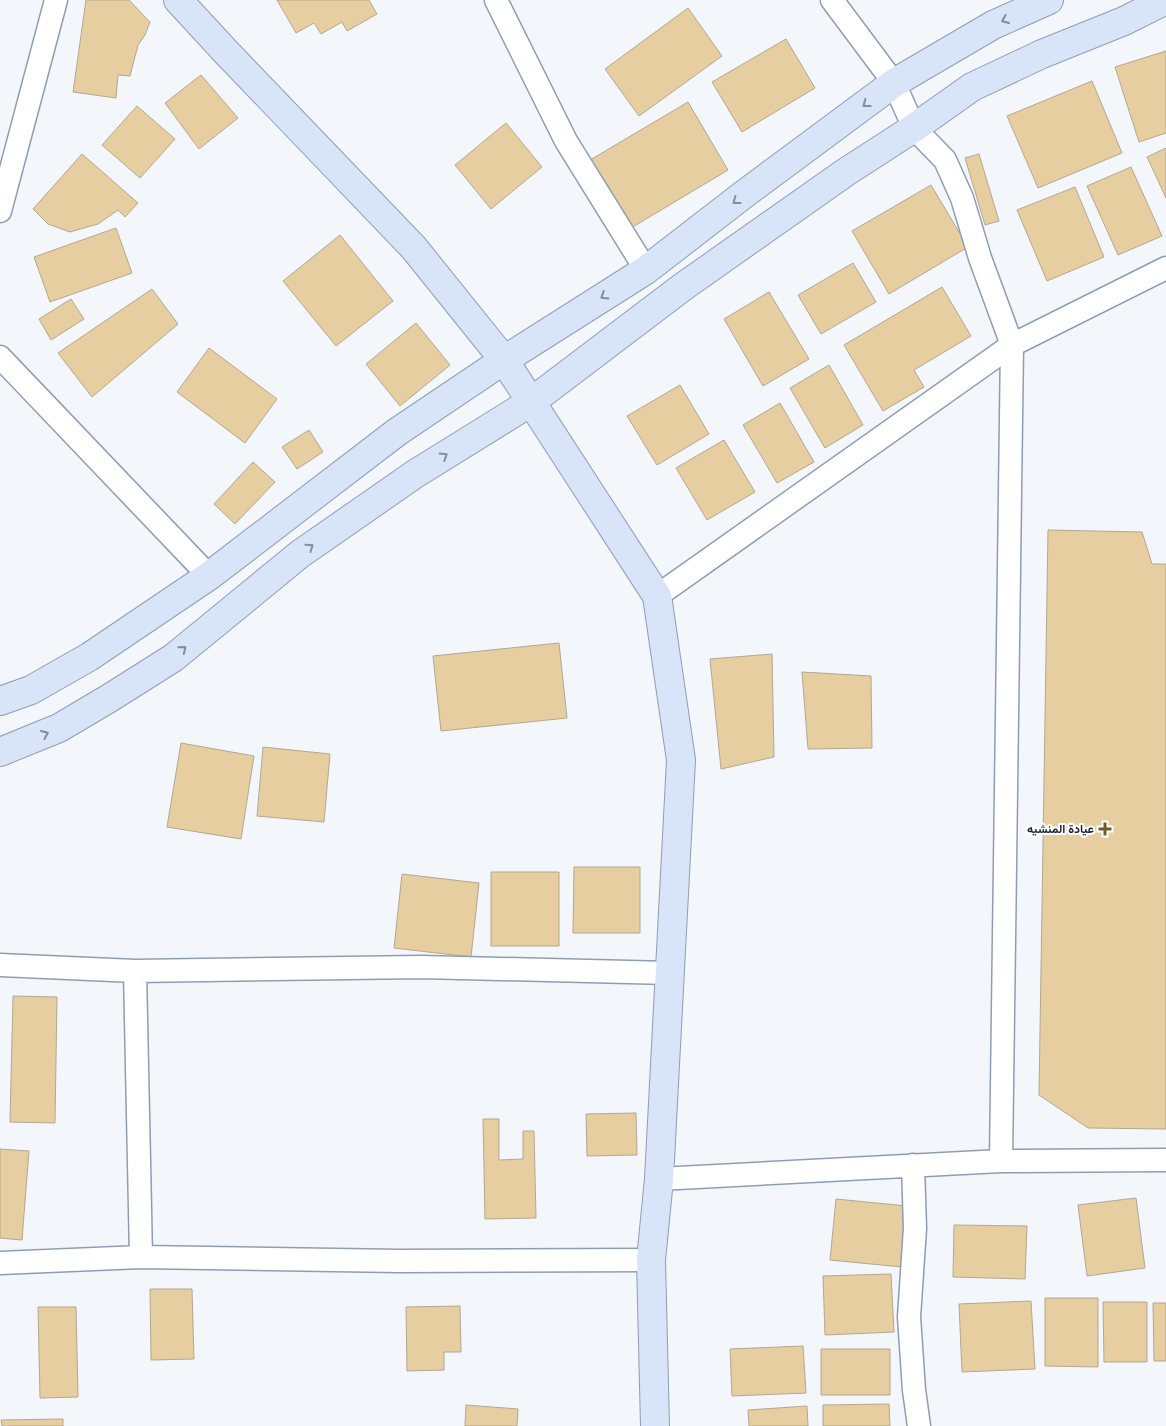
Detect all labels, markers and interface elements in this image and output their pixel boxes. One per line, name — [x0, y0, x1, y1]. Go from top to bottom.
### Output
one-way arrow — [1001, 13, 1010, 24]
one-way arrow — [862, 98, 872, 107]
one-way arrow — [732, 195, 742, 204]
one-way arrow — [601, 290, 610, 300]
one-way arrow — [439, 453, 448, 462]
one-way arrow — [304, 544, 314, 553]
one-way arrow — [178, 646, 187, 655]
one-way arrow — [40, 729, 49, 740]
place label: عيادة المنشيه — [1027, 821, 1094, 837]
marker: عيادة المنشيه — [1098, 822, 1112, 836]

